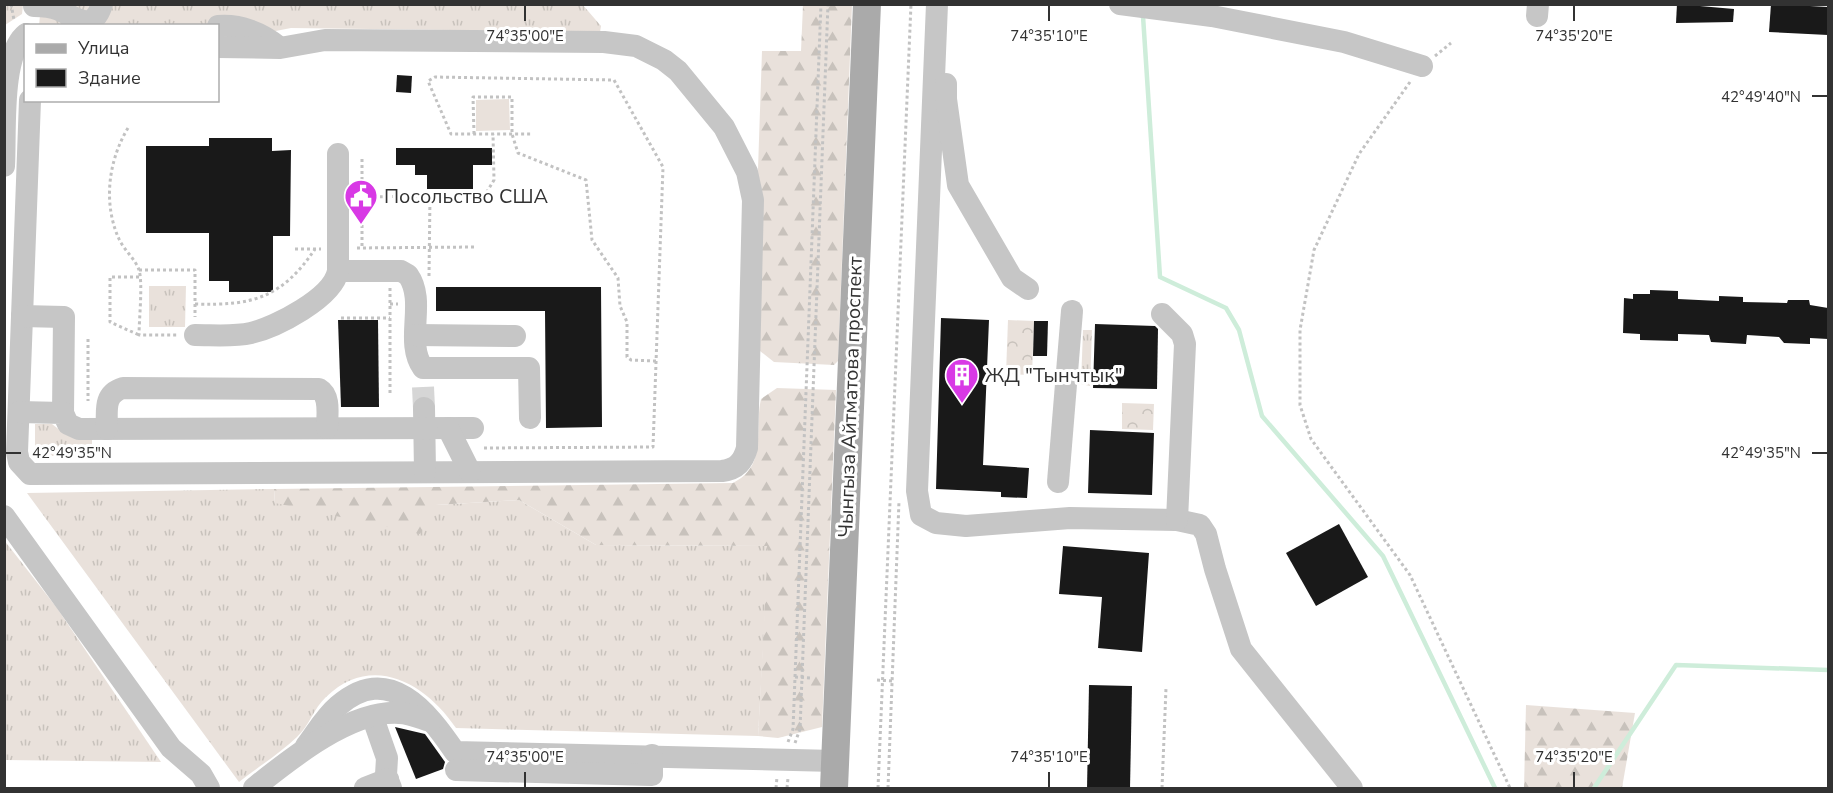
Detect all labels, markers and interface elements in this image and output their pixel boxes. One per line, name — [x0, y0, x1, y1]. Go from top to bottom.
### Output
legend — [24, 24, 219, 102]
text: 74°35'00"E — [486, 26, 564, 46]
text: 74°35'10"E — [1010, 26, 1088, 46]
text: 74°35'20"E — [1535, 26, 1613, 46]
text: Улица — [77, 36, 129, 60]
text: Здание — [78, 66, 141, 90]
text: 42°49'40"N — [1721, 87, 1801, 107]
public building icon: Посольство США — [343, 178, 379, 225]
place label: Посольство США — [384, 183, 548, 210]
street label: Чынгыза Айтматова проспект — [832, 256, 869, 538]
building icon: ЖД "Тынчтык" — [944, 357, 980, 404]
place label: ЖД "Тынчтык" — [985, 362, 1123, 389]
text: 42°49'35"N — [32, 443, 112, 463]
text: 42°49'35"N — [1721, 443, 1801, 463]
text: 74°35'00"E — [486, 747, 564, 767]
text: 74°35'10"E — [1010, 747, 1088, 767]
text: 74°35'20"E — [1535, 747, 1613, 767]

